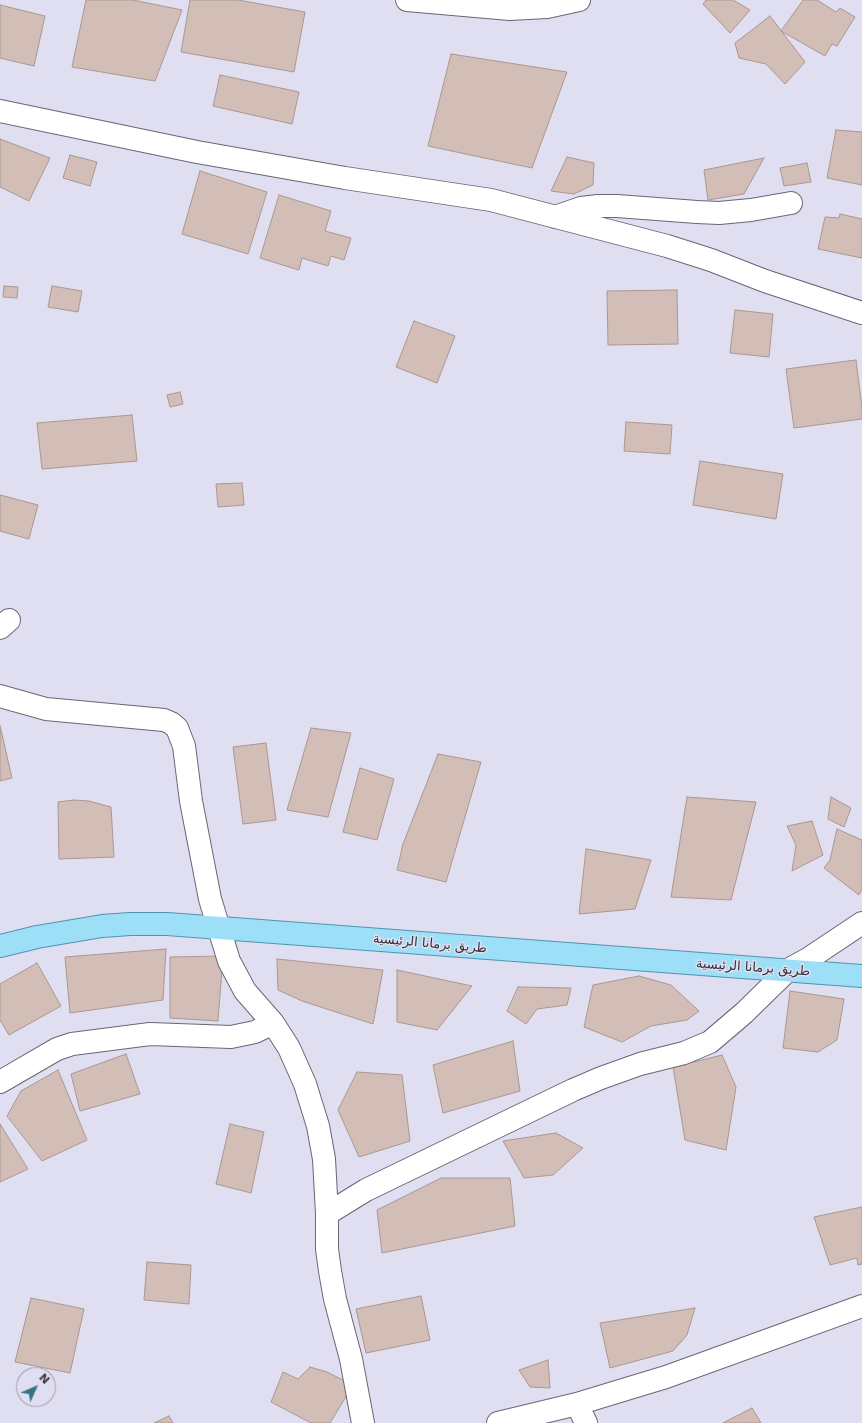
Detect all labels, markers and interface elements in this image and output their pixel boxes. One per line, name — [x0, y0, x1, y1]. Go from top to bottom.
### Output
street label: طريق برمانا الرئيسية — [372, 931, 488, 957]
street label: طريق برمانا الرئيسية — [695, 956, 811, 980]
north arrow — [16, 1367, 56, 1407]
text: N — [36, 1371, 52, 1387]

